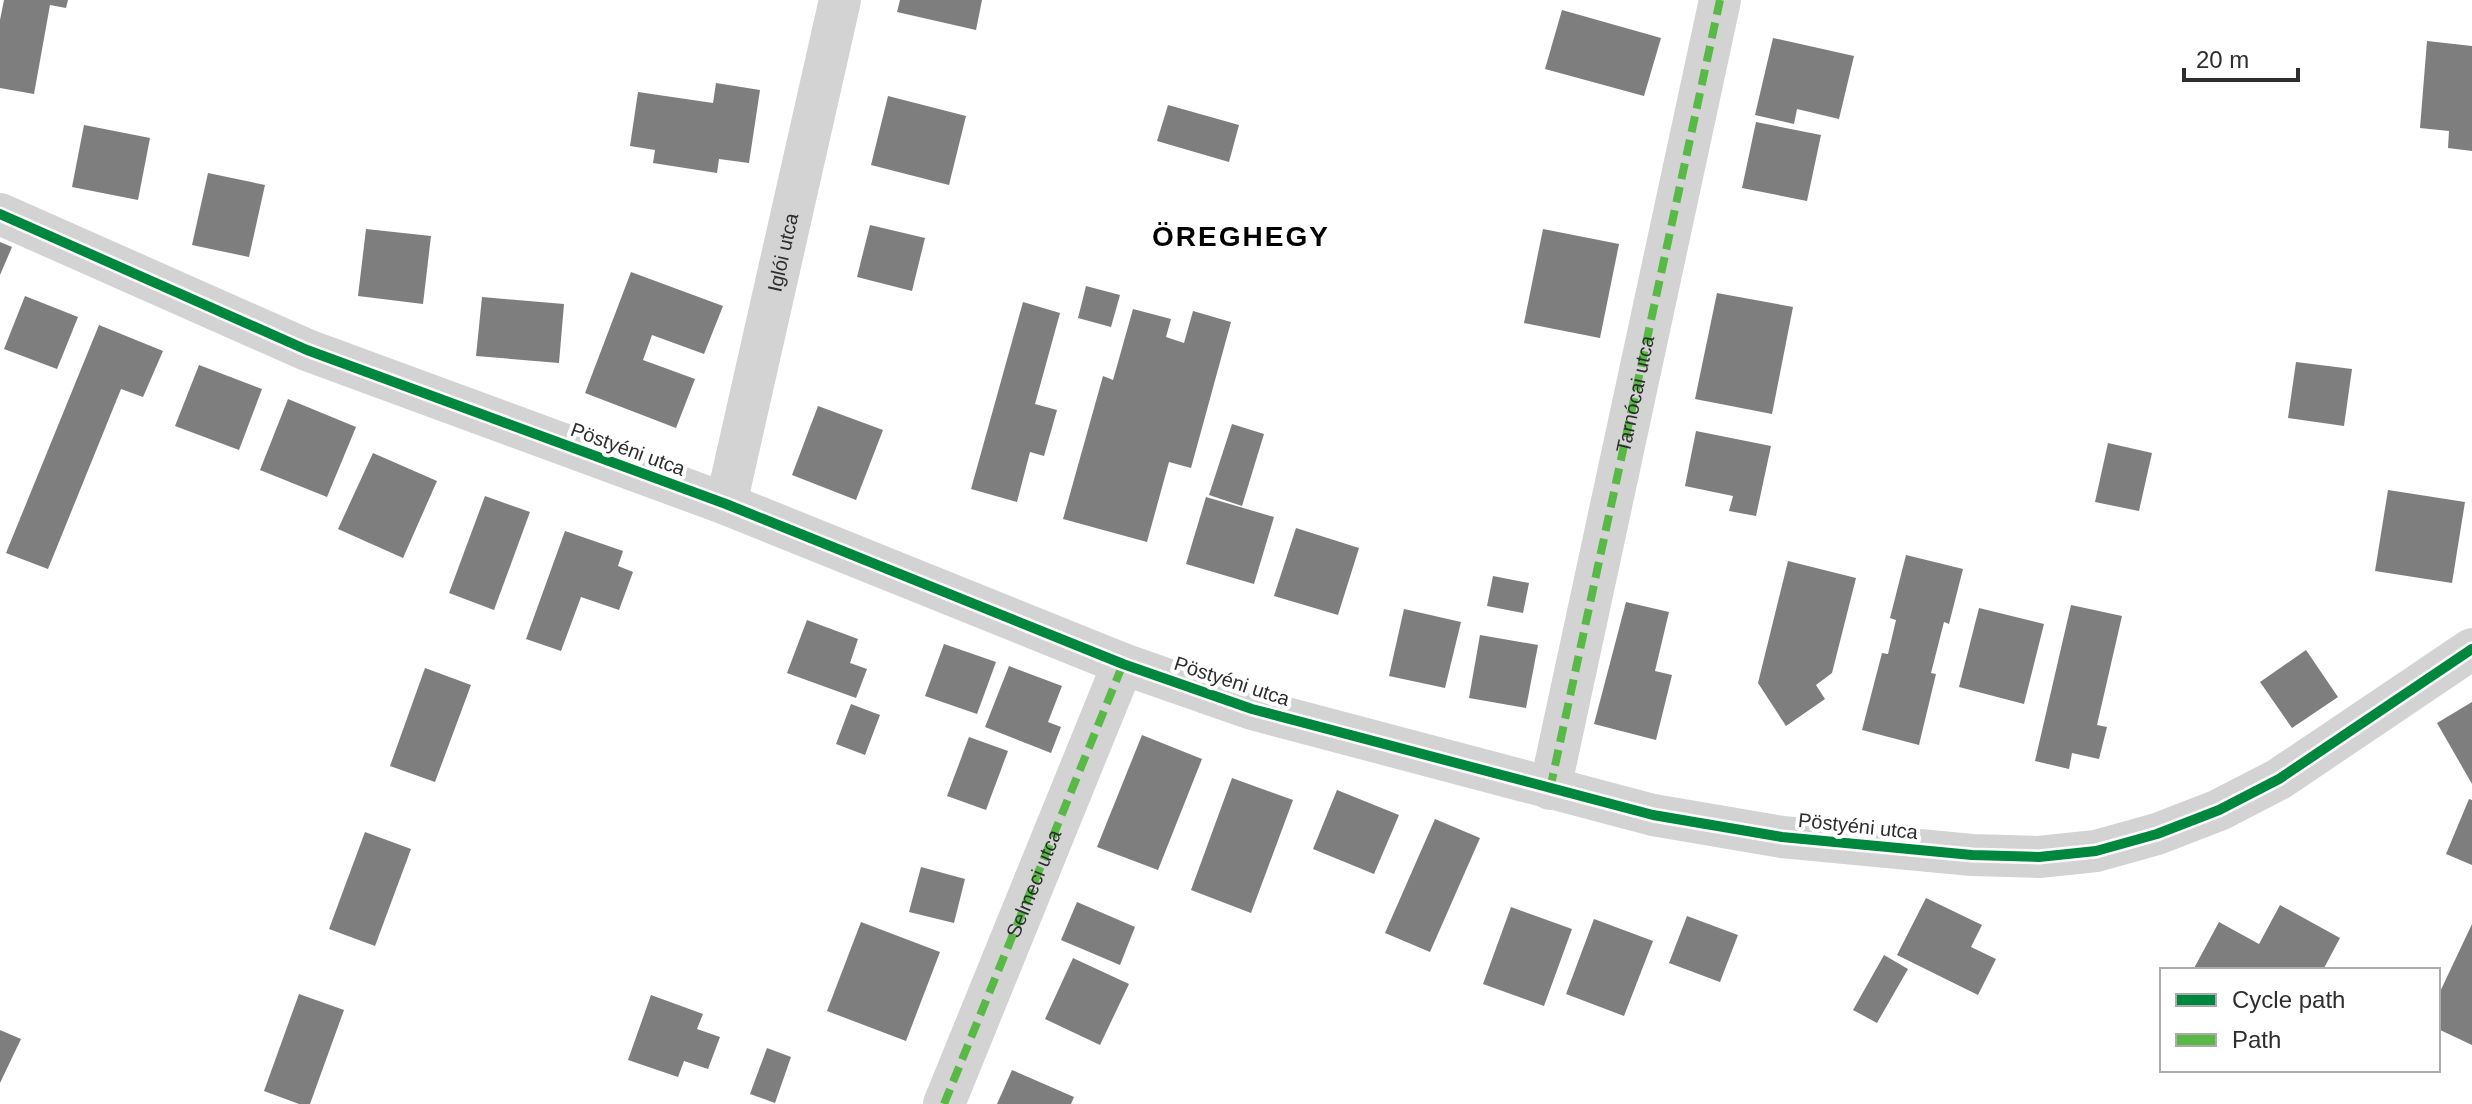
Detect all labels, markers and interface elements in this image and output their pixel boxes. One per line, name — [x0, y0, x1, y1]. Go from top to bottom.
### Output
scale bar — [2184, 32, 2298, 82]
text: 20 m — [2196, 46, 2249, 73]
street label: Iglói utca — [763, 210, 803, 294]
district label: ÖREGHEGY — [1152, 221, 1330, 252]
street label: Tarnócai utca — [1612, 333, 1659, 455]
street label: Pöstyéni utca — [568, 418, 689, 480]
street label: Pöstyéni utca — [1172, 652, 1293, 710]
street label: Pöstyéni utca — [1797, 809, 1920, 843]
street label: Selmeci utca — [1002, 826, 1066, 941]
legend — [2160, 968, 2440, 1072]
text: Cycle path — [2232, 986, 2345, 1013]
text: Path — [2232, 1026, 2281, 1053]

